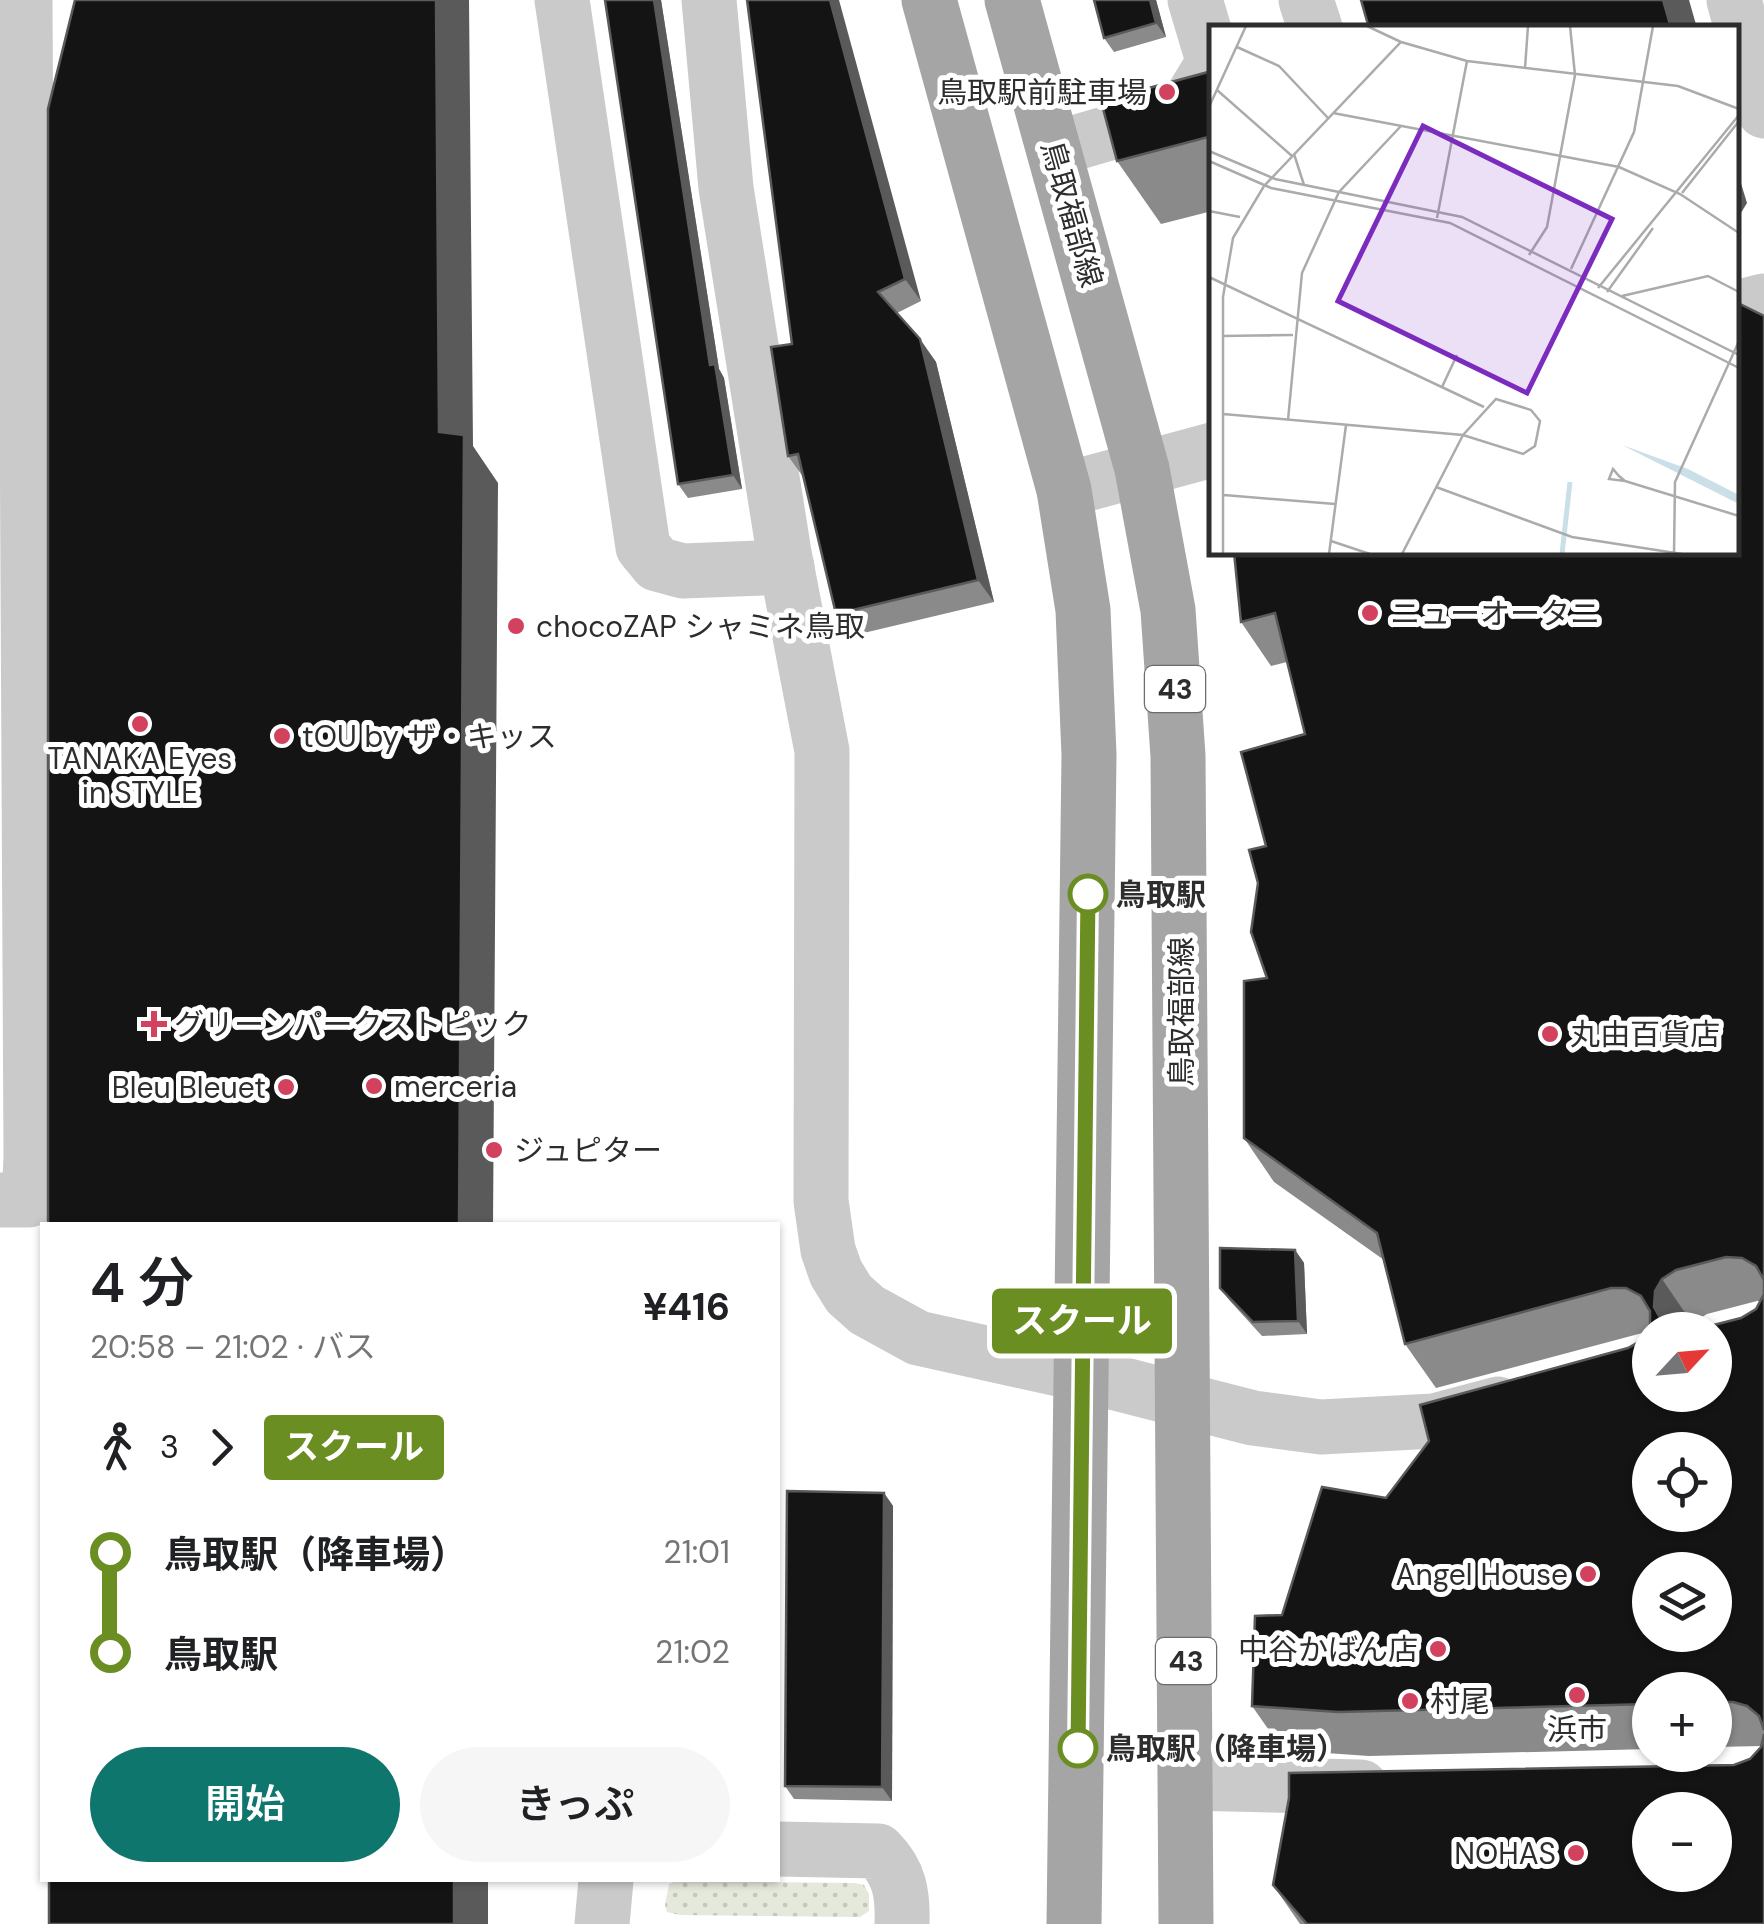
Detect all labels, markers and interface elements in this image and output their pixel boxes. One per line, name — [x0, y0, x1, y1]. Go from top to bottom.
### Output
inset map — [1209, 25, 1739, 555]
place label: 鳥取駅前駐車場 — [937, 73, 1147, 112]
marker: 鳥取駅前駐車場 — [1156, 81, 1178, 103]
street label: 鳥取福部線 — [1033, 137, 1111, 291]
place label: ニューオータニ — [1390, 594, 1600, 633]
marker: ニューオータニ — [1359, 602, 1381, 624]
place label: chocoZAP シャミネ鳥取 — [536, 607, 865, 646]
marker: chocoZAP シャミネ鳥取 — [505, 615, 527, 637]
road number: 43 — [1145, 666, 1205, 712]
marker: TANAKA Eyes in STYLE — [129, 713, 151, 735]
place label: tOU by ザ・キッス — [302, 717, 557, 756]
marker: tOU by ザ・キッス — [271, 725, 293, 747]
place label: TANAKA Eyes in STYLE — [48, 739, 232, 812]
marker: 鳥取駅 — [1069, 875, 1107, 913]
place label: 鳥取駅 — [1116, 875, 1206, 914]
street label: 鳥取福部線 — [1162, 937, 1201, 1087]
place label: グリーンパークストピック — [174, 1005, 532, 1044]
marker: グリーンパークストピック — [143, 1013, 165, 1035]
place label: 丸由百貨店 — [1570, 1015, 1720, 1054]
marker: 丸由百貨店 — [1539, 1023, 1561, 1045]
place label: merceria — [394, 1067, 517, 1106]
place label: Bleu Bleuet — [112, 1068, 266, 1107]
marker: merceria — [363, 1075, 385, 1097]
marker: Bleu Bleuet — [275, 1076, 297, 1098]
place label: ジュピター — [514, 1131, 662, 1170]
marker: ジュピター — [483, 1139, 505, 1161]
text: 4 分 — [90, 1247, 194, 1319]
text: ¥416 — [643, 1282, 730, 1332]
line badge: スクール — [1012, 1288, 1152, 1354]
text: スクール — [1012, 1298, 1152, 1344]
north arrow — [1632, 1312, 1732, 1412]
map controls — [1632, 1312, 1732, 1892]
text: 20:58 – 21:02 · バス — [90, 1326, 376, 1368]
icon: walk — [90, 1420, 145, 1475]
icon: forward — [194, 1420, 249, 1475]
text: スクール — [284, 1424, 424, 1470]
text: 3 — [160, 1426, 179, 1468]
button: locate — [1632, 1432, 1732, 1532]
text: 鳥取駅（降車場） — [164, 1530, 468, 1580]
text: 21:01 — [663, 1531, 730, 1573]
button: layers — [1632, 1552, 1732, 1652]
place label: Angel House — [1396, 1555, 1568, 1594]
marker: Angel House — [1577, 1563, 1599, 1585]
text: 鳥取駅 — [164, 1630, 278, 1680]
place label: 中谷かばん店 — [1238, 1630, 1418, 1669]
text: 21:02 — [655, 1631, 730, 1673]
road number: 43 — [1156, 1638, 1216, 1684]
marker: 中谷かばん店 — [1427, 1638, 1449, 1660]
button: + — [1632, 1672, 1732, 1772]
place label: 村尾 — [1430, 1682, 1490, 1721]
marker: 浜市 — [1566, 1684, 1588, 1706]
marker: 村尾 — [1399, 1690, 1421, 1712]
place label: 浜市 — [1547, 1710, 1607, 1749]
marker: 鳥取駅（降車場） — [1059, 1729, 1097, 1767]
place label: 鳥取駅（降車場） — [1106, 1729, 1346, 1768]
button: 開始 — [90, 1747, 400, 1862]
button: きっぷ — [420, 1747, 730, 1862]
button: − — [1632, 1792, 1732, 1892]
place label: NOHAS — [1454, 1834, 1556, 1873]
marker: NOHAS — [1565, 1842, 1587, 1864]

